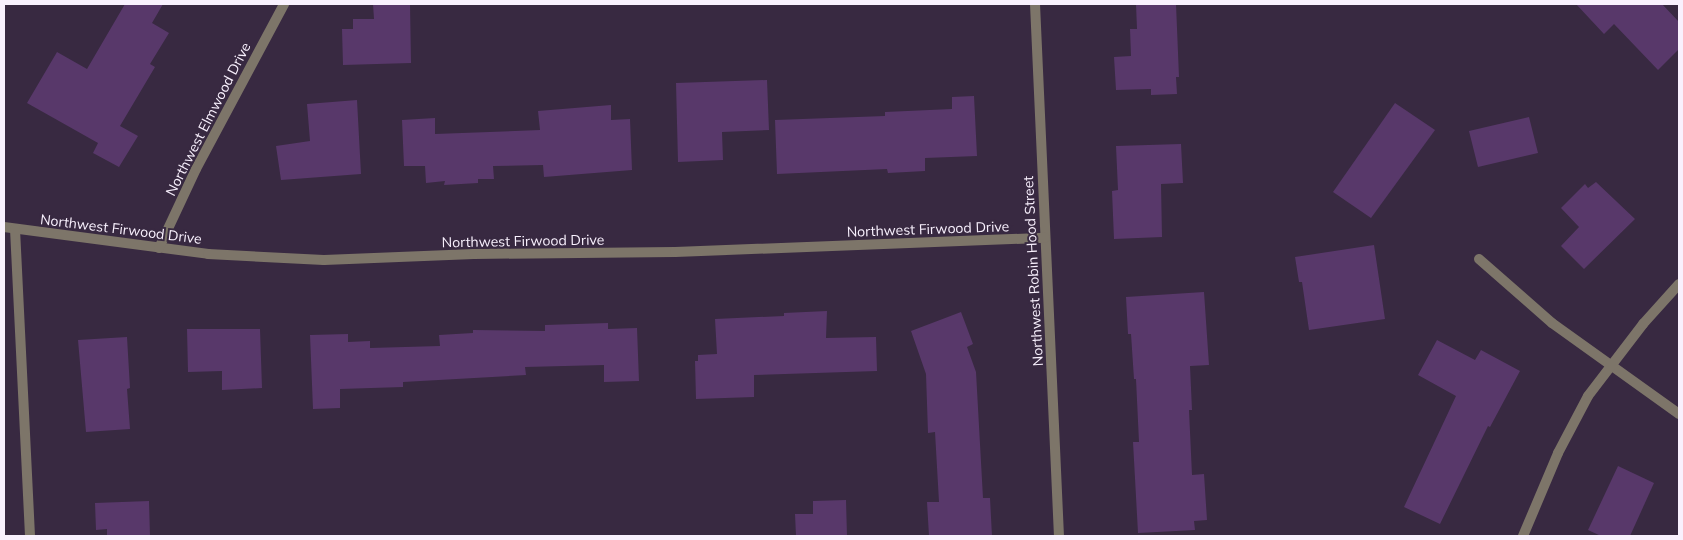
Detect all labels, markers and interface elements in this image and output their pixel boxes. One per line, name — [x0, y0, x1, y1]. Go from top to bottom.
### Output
street label: Northwest Elmwood Drive — [162, 40, 254, 198]
street label: Northwest Robin Hood Street — [1020, 175, 1046, 367]
street label: Northwest Firwood Drive — [39, 211, 203, 247]
street label: Northwest Firwood Drive — [846, 218, 1010, 240]
street label: Northwest Firwood Drive — [442, 231, 604, 251]

